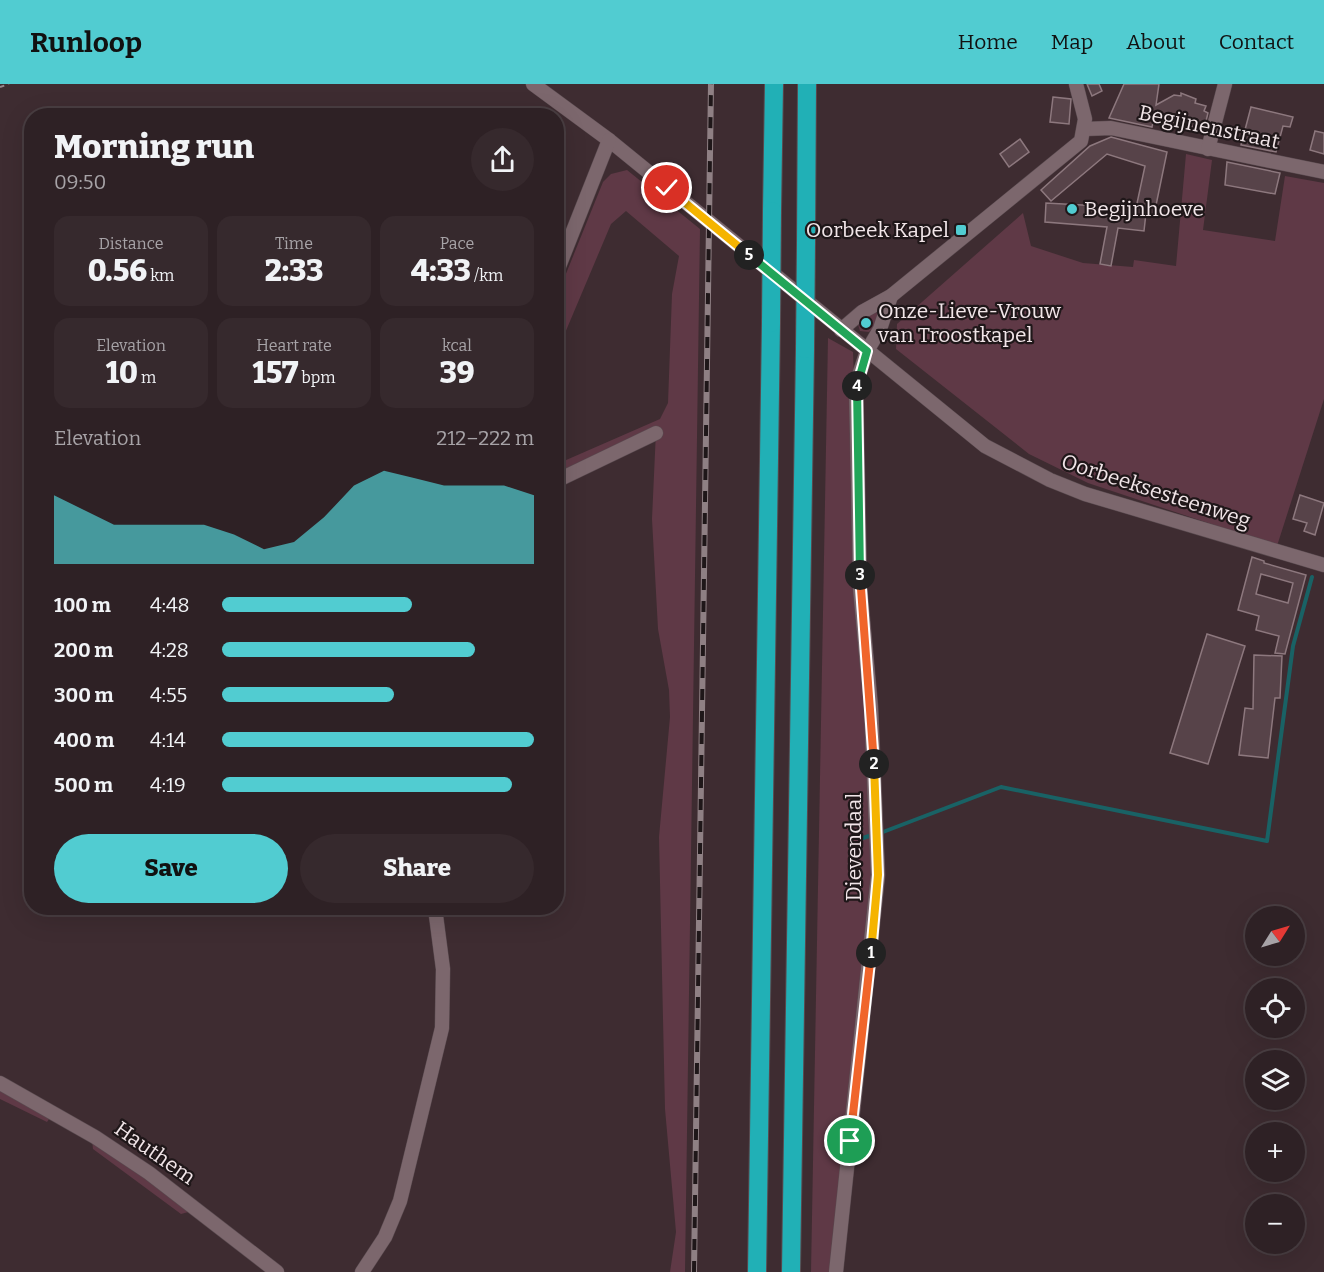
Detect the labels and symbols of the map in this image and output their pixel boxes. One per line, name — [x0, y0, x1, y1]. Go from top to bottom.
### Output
street label: Begijnenstraat — [1136, 99, 1282, 155]
pin — [641, 162, 692, 213]
place label: Begijnhoeve — [1084, 196, 1204, 222]
marker: Begijnhoeve — [1065, 202, 1079, 216]
place label: Oorbeek Kapel — [806, 217, 949, 243]
marker: Oorbeek Kapel — [954, 223, 968, 237]
pin: 5 — [734, 240, 764, 270]
place label: Onze-Lieve-Vrouw van Troostkapel — [877, 298, 1061, 348]
marker: Onze-Lieve-Vrouw van Troostkapel — [859, 316, 873, 330]
pin: 4 — [842, 371, 872, 401]
street label: Oorbeeksesteenweg — [1058, 448, 1254, 534]
pin: 3 — [845, 560, 875, 590]
pin: 2 — [859, 749, 889, 779]
street label: Dievendaal — [841, 793, 867, 901]
north arrow — [1245, 906, 1305, 966]
pin: 1 — [856, 938, 886, 968]
pin — [824, 1115, 875, 1166]
street label: Hauthem — [110, 1116, 200, 1190]

